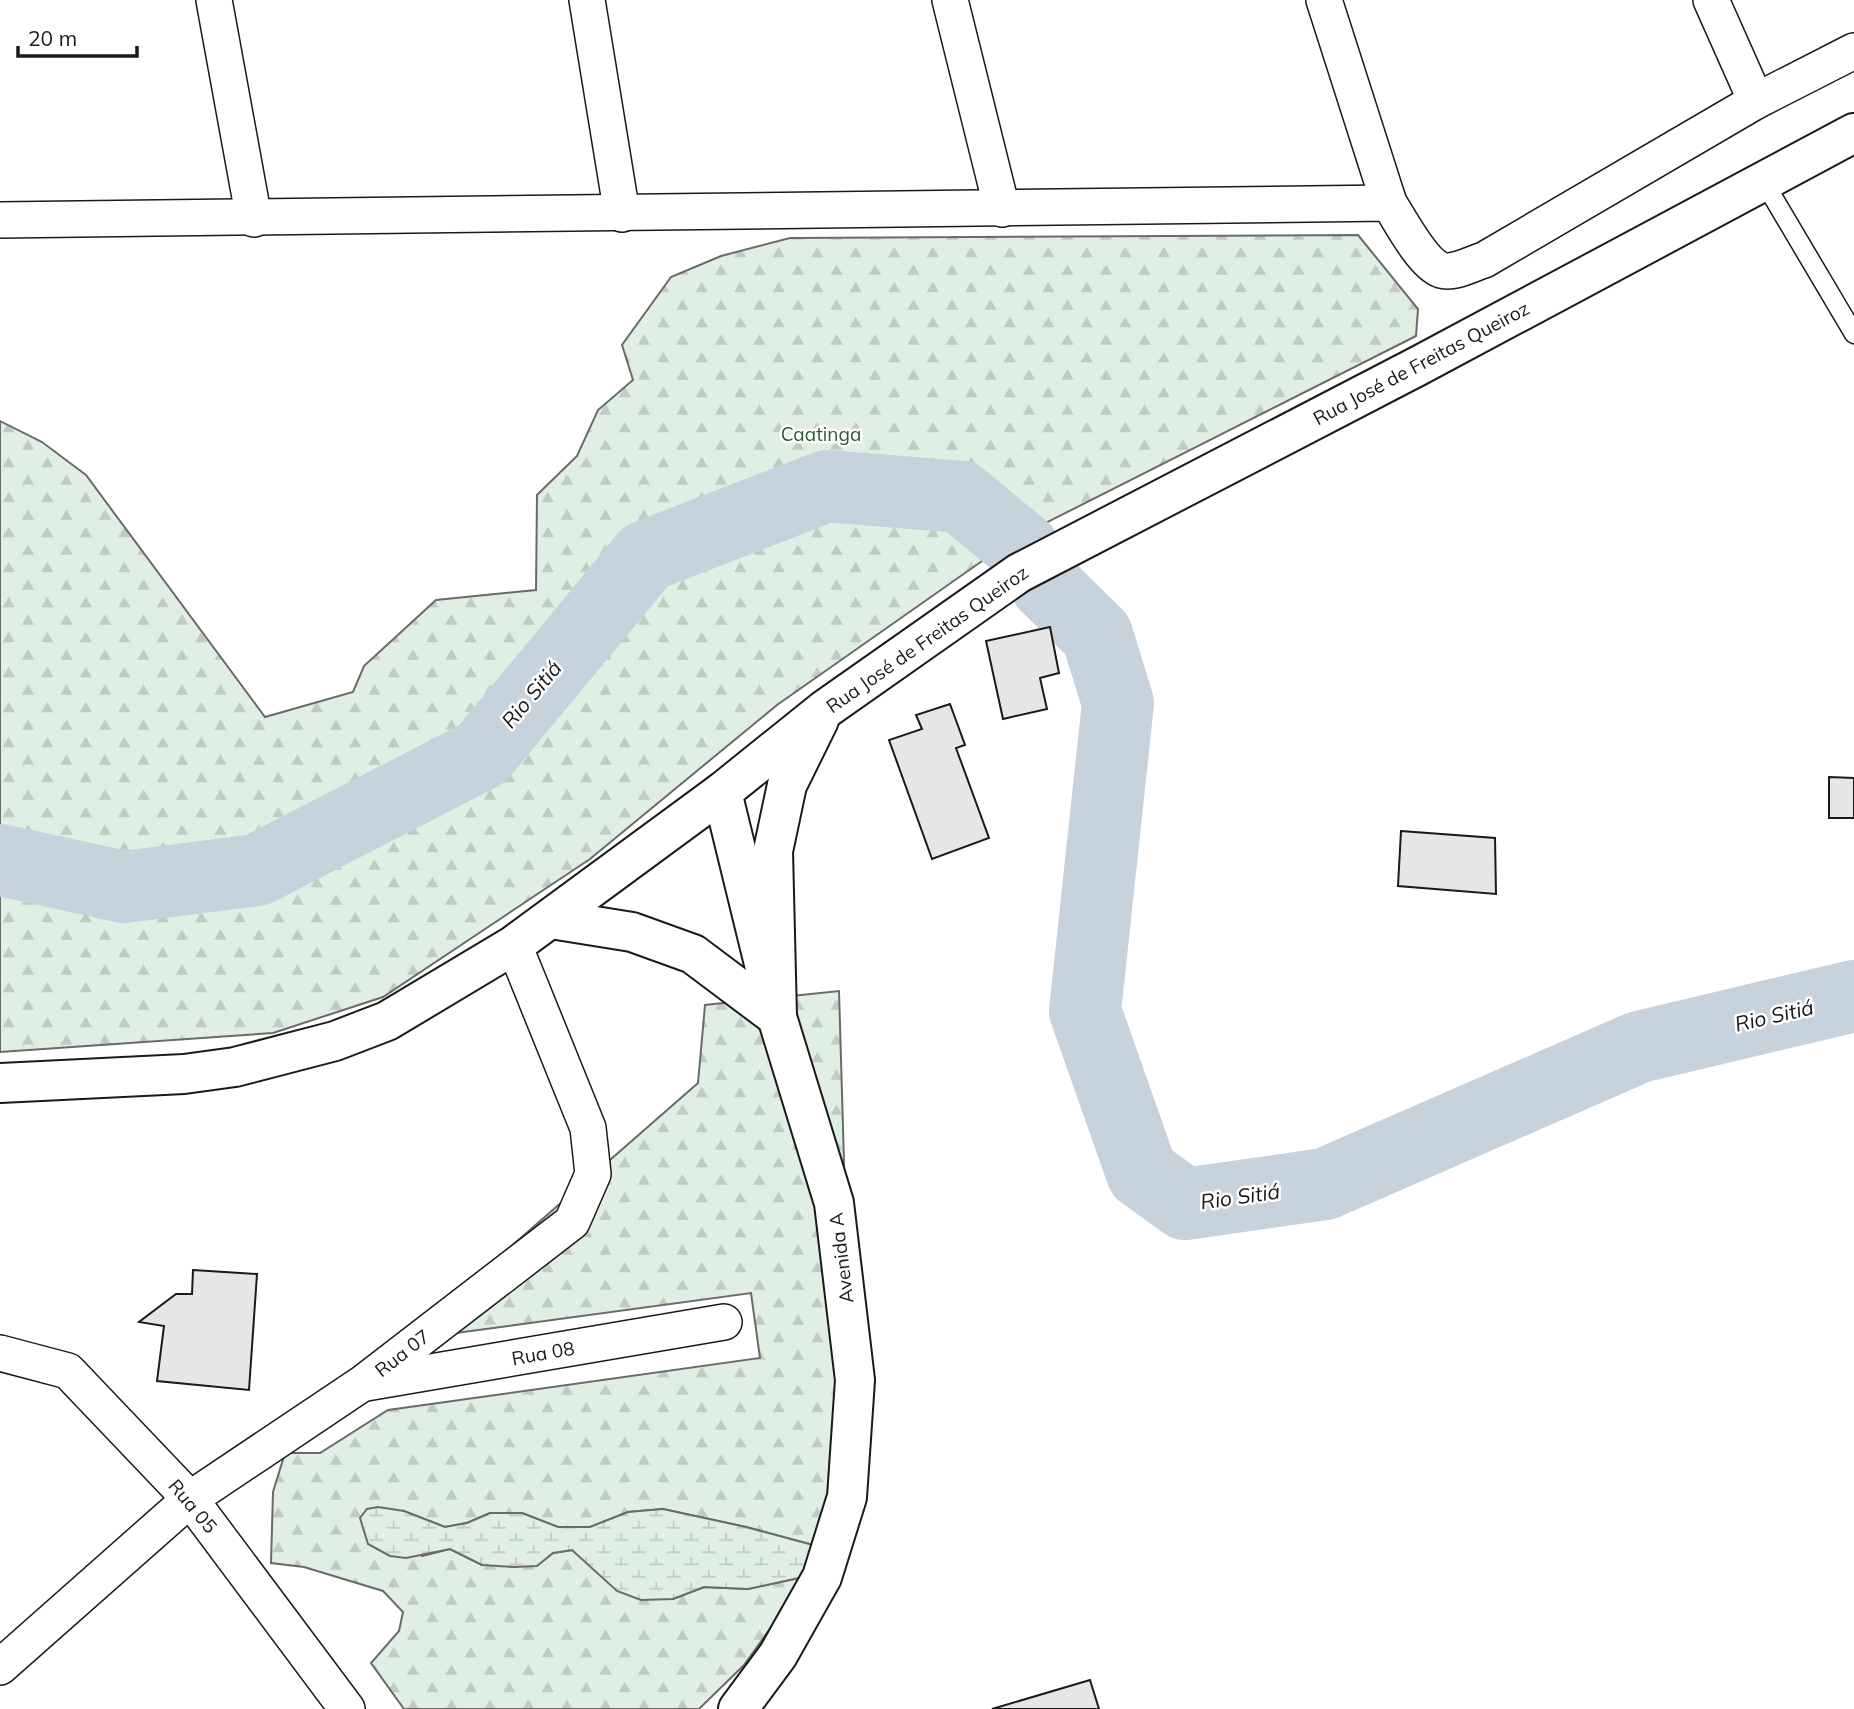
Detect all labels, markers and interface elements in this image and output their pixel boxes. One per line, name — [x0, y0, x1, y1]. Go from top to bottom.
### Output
scale bar — [18, 14, 136, 58]
text: 20 m — [28, 25, 77, 51]
street label: Rua José de Freitas Queiroz — [1309, 296, 1533, 430]
park label: Caatinga — [781, 422, 861, 446]
street label: Rua José de Freitas Queiroz — [821, 560, 1033, 718]
water label: Rio Sitiá — [495, 655, 567, 733]
water label: Rio Sitiá — [1732, 993, 1816, 1037]
water label: Rio Sitiá — [1199, 1178, 1281, 1214]
street label: Avenida A — [824, 1211, 858, 1305]
street label: Rua 07 — [370, 1324, 434, 1382]
street label: Rua 08 — [510, 1336, 576, 1370]
street label: Rua 05 — [163, 1474, 223, 1538]

